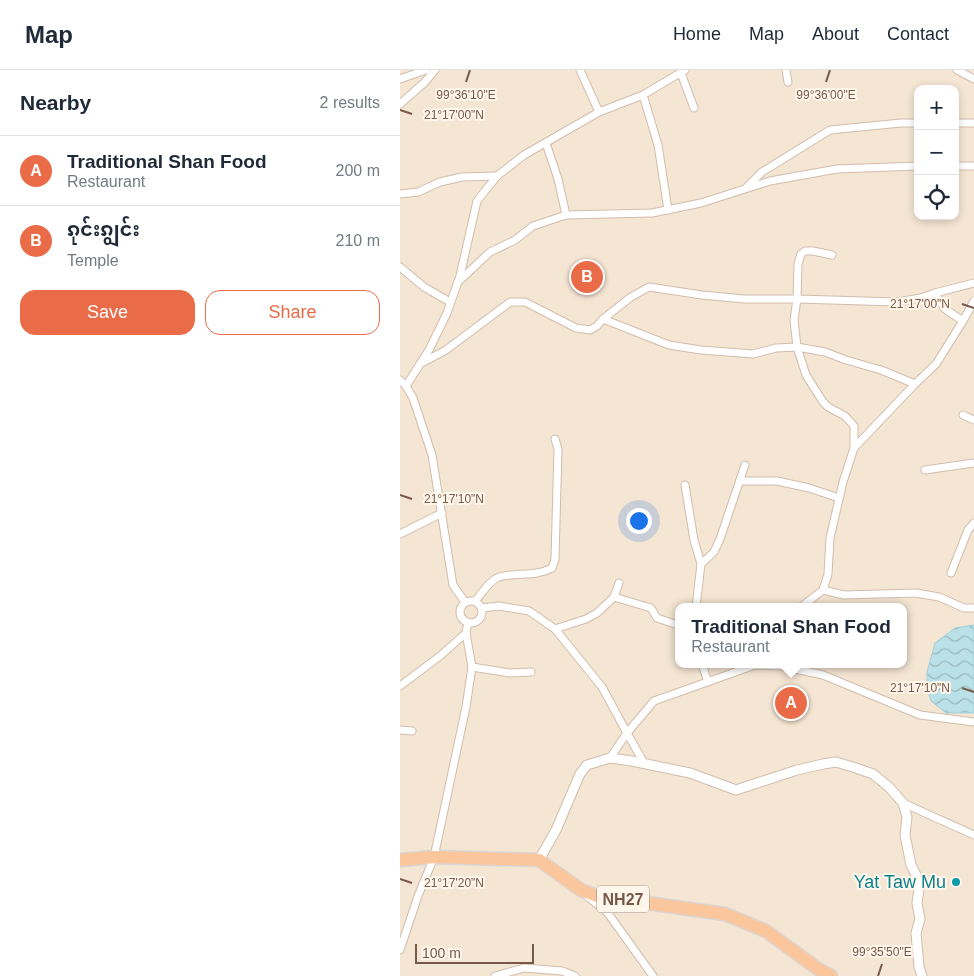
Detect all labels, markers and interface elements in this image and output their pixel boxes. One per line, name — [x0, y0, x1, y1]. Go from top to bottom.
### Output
text: Map — [25, 21, 73, 48]
text: Home — [673, 24, 721, 44]
text: Map — [749, 24, 784, 44]
text: About — [812, 24, 859, 44]
text: Contact — [887, 24, 949, 44]
map controls — [914, 85, 959, 220]
button: + — [914, 85, 959, 130]
text: 99°36'10"E — [436, 88, 496, 102]
text: 99°36'00"E — [796, 88, 856, 102]
text: Nearby — [20, 91, 91, 114]
text: 2 results — [320, 94, 380, 111]
text: 21°17'00"N — [424, 108, 484, 122]
button: − — [914, 130, 959, 175]
text: Traditional Shan Food — [67, 151, 267, 172]
text: A — [30, 162, 42, 179]
text: 200 m — [336, 162, 380, 179]
text: Restaurant — [67, 173, 145, 190]
button: locate — [914, 175, 959, 220]
text: ၵုင်းၵျွင်း — [67, 219, 140, 240]
text: B — [30, 232, 42, 249]
text: 210 m — [336, 232, 380, 249]
text: Temple — [67, 252, 119, 269]
pin: B — [571, 258, 603, 296]
button: Save — [20, 290, 195, 335]
button: Share — [205, 290, 380, 335]
text: 21°17'00"N — [890, 297, 950, 311]
text: 21°17'10"N — [424, 492, 484, 506]
your location — [626, 508, 652, 534]
popup — [675, 603, 907, 668]
text: Traditional Shan Food — [691, 616, 891, 637]
text: Restaurant — [691, 638, 770, 655]
text: 21°17'10"N — [890, 681, 950, 695]
pin: A — [775, 684, 807, 722]
place label: Yat Taw Mu — [854, 872, 946, 892]
text: 21°17'20"N — [424, 876, 484, 890]
marker: Yat Taw Mu — [950, 876, 962, 888]
road number: NH27 — [597, 886, 649, 912]
scale bar — [415, 941, 534, 964]
text: 100 m — [422, 945, 461, 961]
text: 99°35'50"E — [852, 945, 912, 959]

